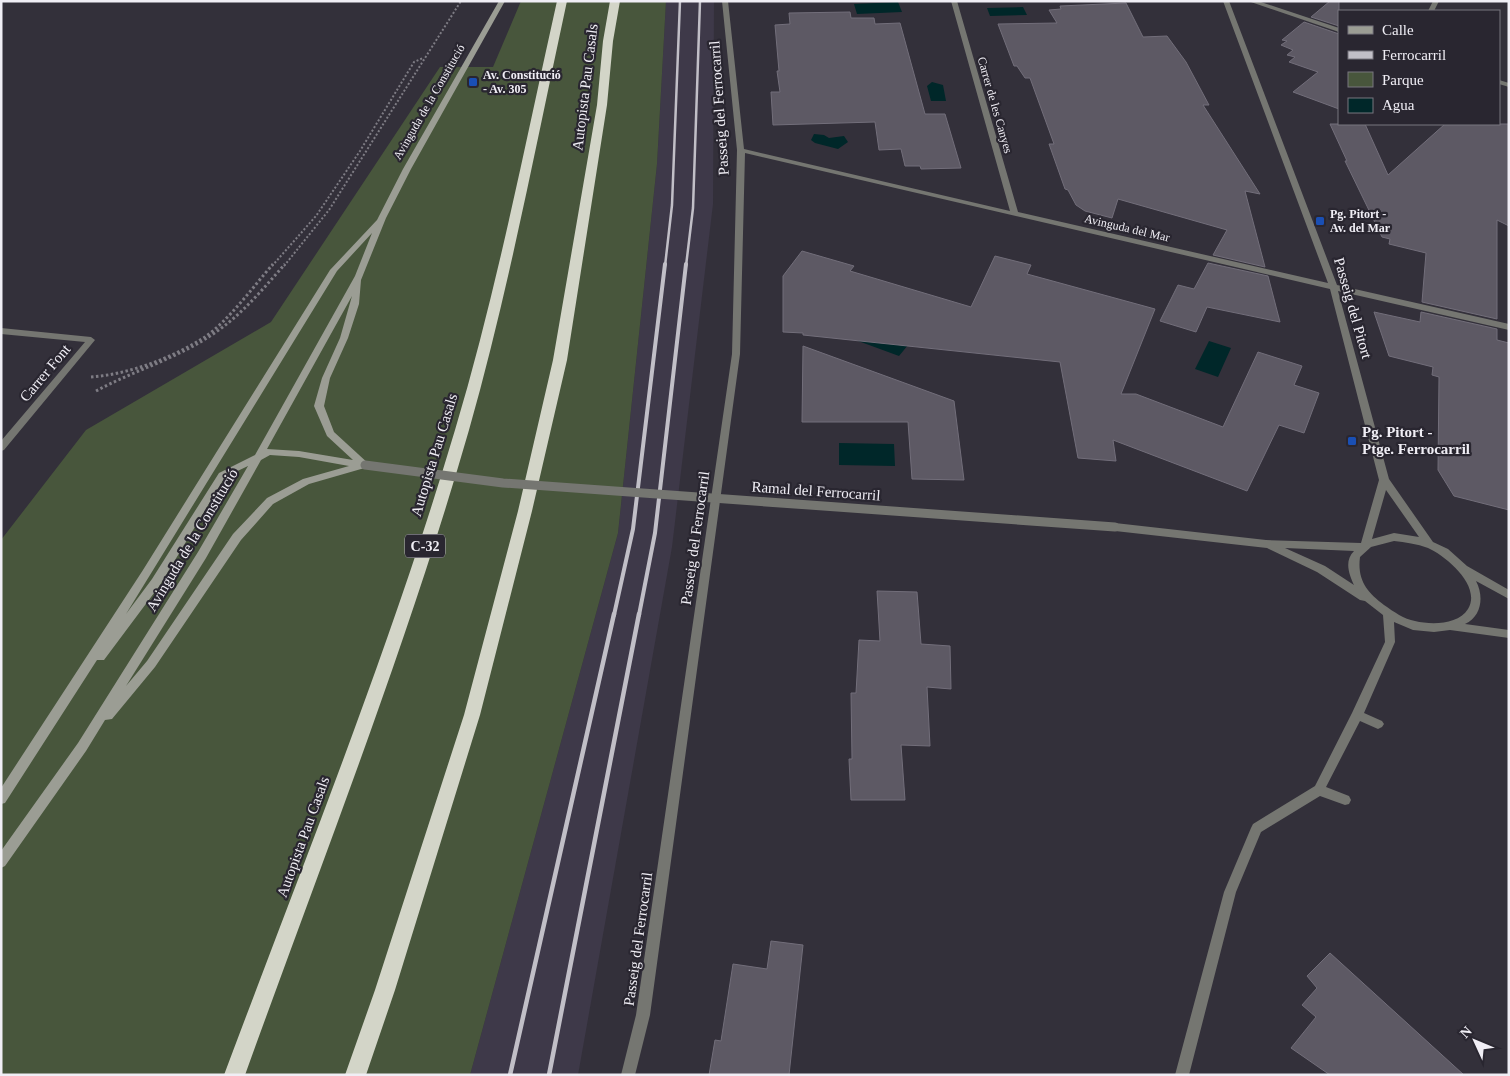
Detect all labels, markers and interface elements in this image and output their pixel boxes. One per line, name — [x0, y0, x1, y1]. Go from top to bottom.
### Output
legend — [1338, 10, 1500, 125]
text: Calle — [1382, 22, 1414, 38]
street label: Autopista Pau Casals — [569, 23, 601, 151]
street label: Passeig del Ferrocarril — [706, 40, 732, 176]
street label: Avinguda de la Constitució — [390, 42, 468, 162]
text: Ferrocarril — [1382, 47, 1446, 63]
street label: Carrer de les Canyes — [975, 55, 1016, 155]
place label: Av. Constitució - Av. 305 — [483, 68, 561, 96]
text: Parque — [1382, 72, 1424, 88]
marker: Av. Constitució - Av. 305 — [467, 76, 479, 88]
text: Agua — [1382, 97, 1415, 113]
place label: Pg. Pitort - Av. del Mar — [1330, 207, 1391, 235]
street label: Avinguda del Mar — [1083, 211, 1171, 245]
marker: Pg. Pitort - Av. del Mar — [1314, 215, 1326, 227]
street label: Passeig del Pitort — [1331, 256, 1375, 361]
street label: Carrer Font — [17, 341, 74, 405]
street label: Autopista Pau Casals — [408, 392, 460, 518]
place label: Pg. Pitort - Ptge. Ferrocarril — [1362, 424, 1470, 457]
marker: Pg. Pitort - Ptge. Ferrocarril — [1346, 435, 1358, 447]
street label: Avinguda de la Constitució — [143, 466, 241, 614]
street label: Passeig del Ferrocarril — [678, 470, 712, 606]
street label: Ramal del Ferrocarril — [751, 479, 881, 503]
road number: C-32 — [405, 534, 445, 558]
street label: Autopista Pau Casals — [274, 774, 332, 900]
street label: Passeig del Ferrocarril — [621, 871, 655, 1007]
north arrow — [1450, 1016, 1500, 1066]
text: N — [1457, 1023, 1475, 1041]

